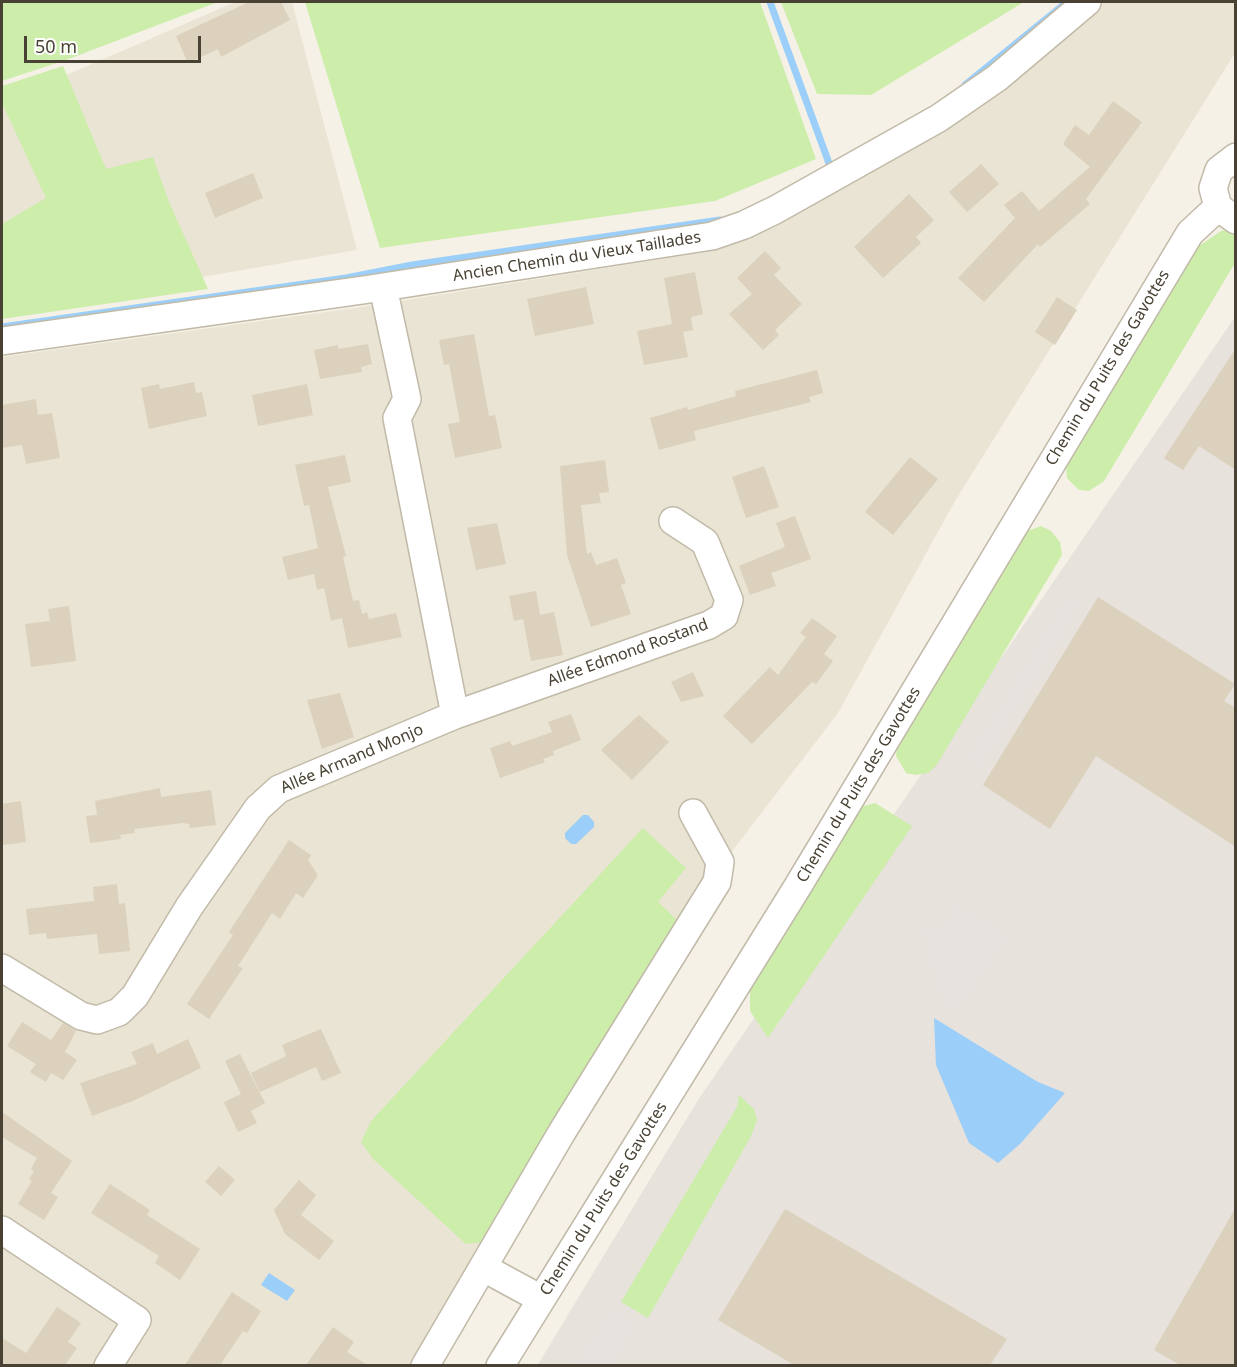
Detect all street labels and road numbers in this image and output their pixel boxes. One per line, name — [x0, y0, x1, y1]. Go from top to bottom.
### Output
street label: Ancien Chemin du Vieux Taillades — [452, 228, 702, 286]
street label: Chemin du Puits des Gavottes — [1042, 267, 1174, 469]
street label: Allée Edmond Rostand — [545, 615, 711, 691]
street label: Chemin du Puits des Gavottes — [793, 684, 925, 886]
street label: Allée Armand Monjo — [278, 720, 426, 798]
street label: Chemin du Puits des Gavottes — [536, 1099, 672, 1299]

